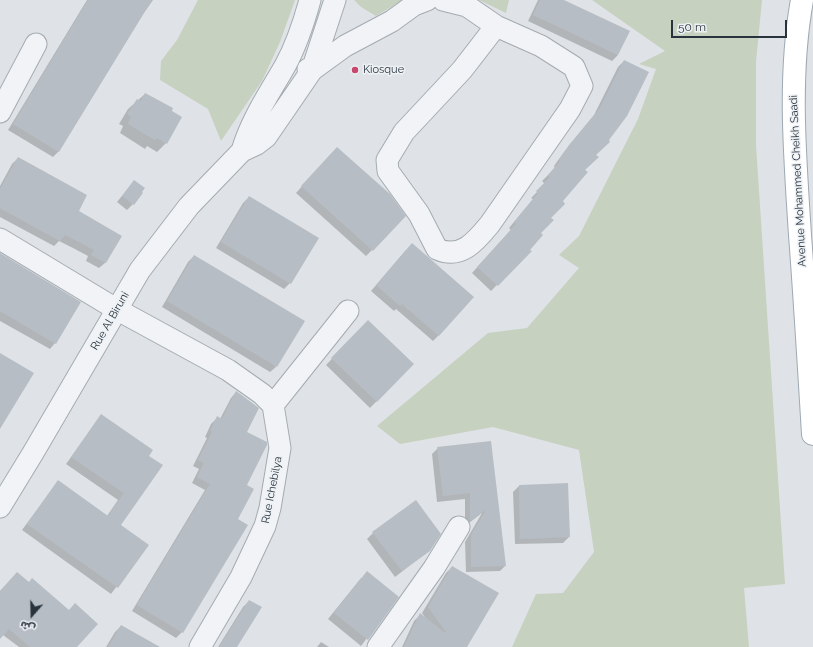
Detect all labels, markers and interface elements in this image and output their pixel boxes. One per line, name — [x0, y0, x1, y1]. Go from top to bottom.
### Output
scale bar — [673, 12, 789, 38]
text: 50 m — [678, 20, 706, 34]
place label: Kiosque — [363, 63, 404, 77]
marker: Kiosque — [350, 65, 360, 75]
street label: Avenue Mohammed Cheikh Saadi — [787, 95, 809, 267]
street label: Rue Al Biruni — [88, 290, 132, 352]
street label: Rue Ichebilya — [259, 455, 285, 525]
north arrow — [12, 595, 52, 635]
text: ش — [18, 618, 37, 635]

